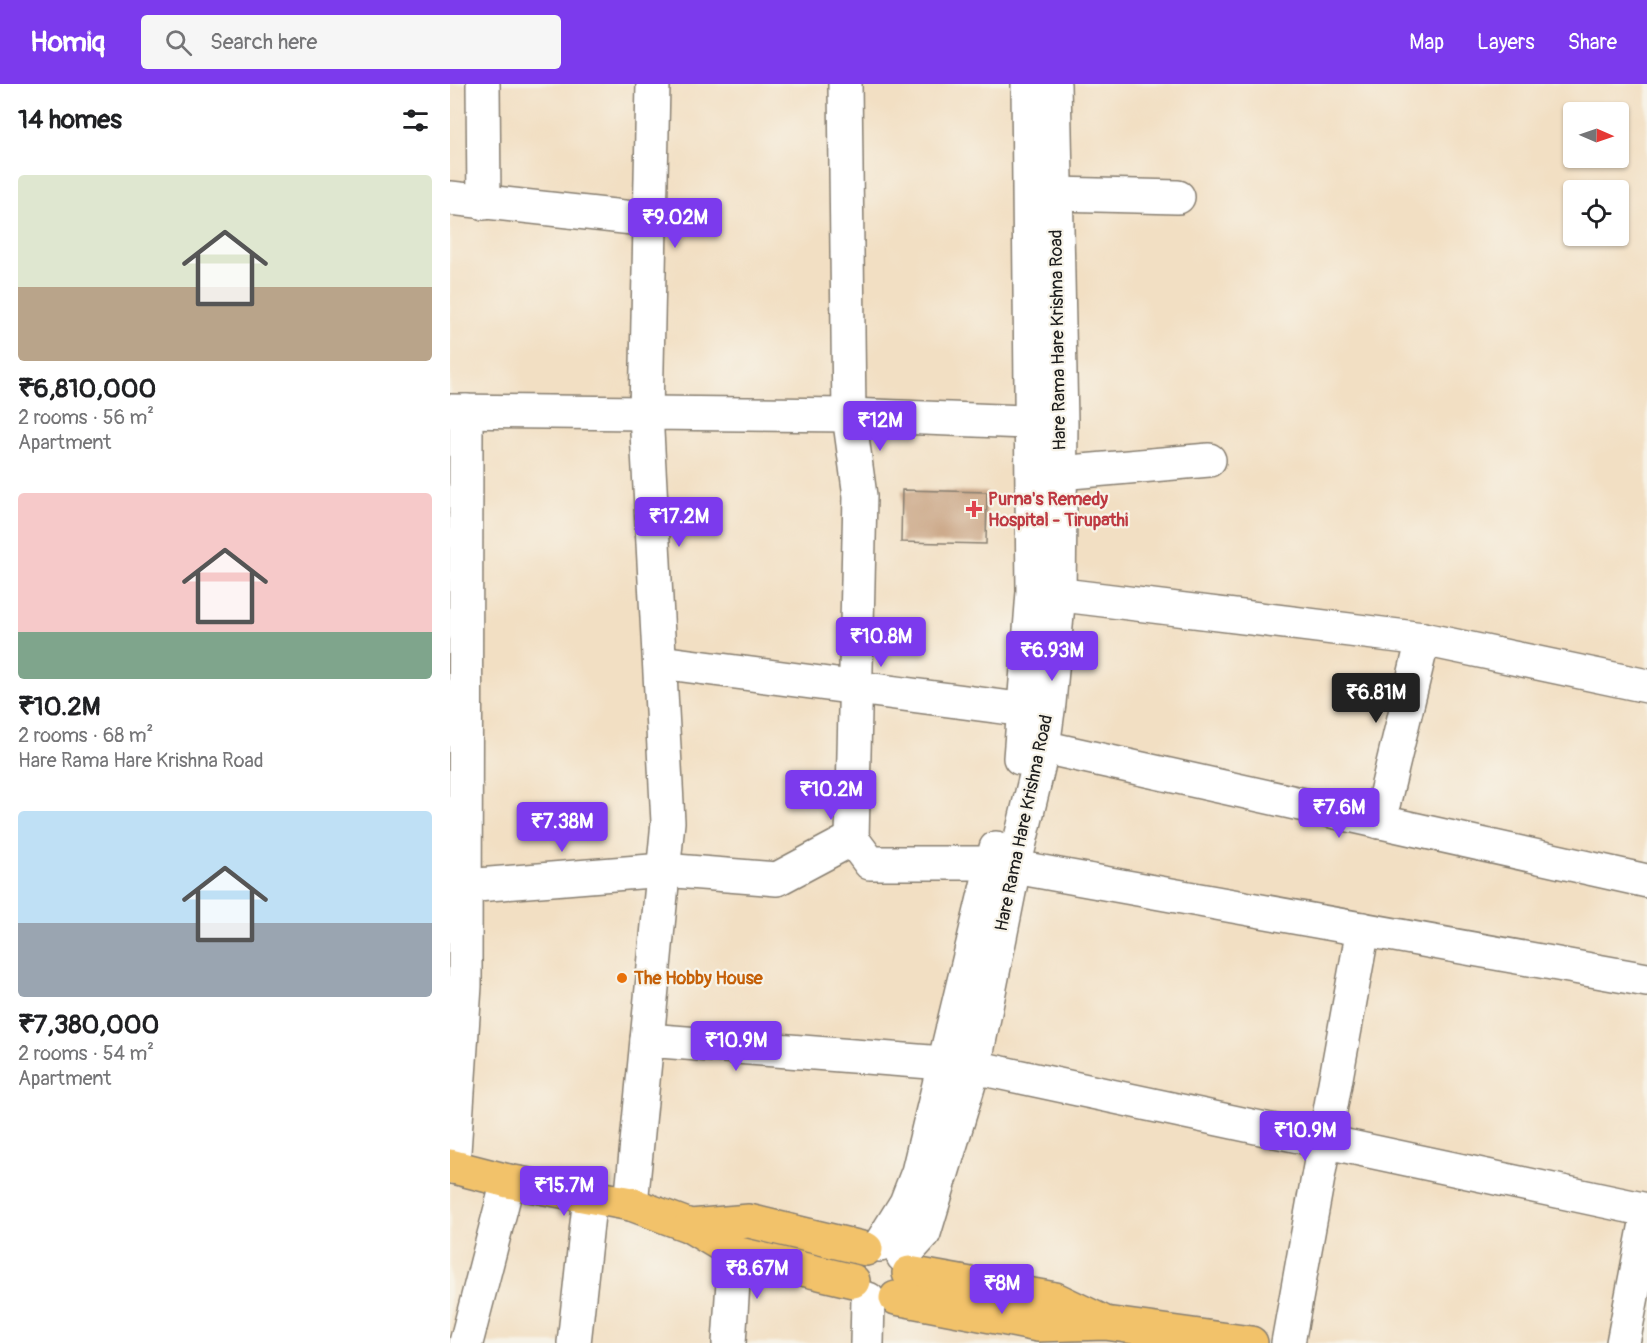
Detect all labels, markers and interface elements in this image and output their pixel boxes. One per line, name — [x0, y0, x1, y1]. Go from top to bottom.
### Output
search box — [141, 15, 561, 69]
text: Homiq — [30, 25, 105, 60]
icon: search — [162, 26, 195, 59]
text: Search here — [210, 28, 317, 56]
text: Map — [1409, 29, 1444, 56]
text: Layers — [1477, 29, 1535, 56]
text: Share — [1568, 29, 1617, 56]
north arrow — [1563, 102, 1629, 168]
map controls — [1563, 102, 1629, 246]
text: 14 homes — [18, 104, 122, 136]
icon: filters — [399, 104, 432, 137]
button: locate — [1563, 180, 1629, 246]
pin: ₹9.02M — [626, 198, 724, 249]
text: ₹9.02M — [642, 205, 708, 230]
icon: home — [171, 214, 279, 322]
street label: Hare Rama Hare Krishna Road — [1045, 229, 1071, 451]
text: ₹6,810,000 — [18, 373, 156, 405]
pin: ₹12M — [844, 401, 916, 452]
text: 2 rooms · 56 m² — [18, 405, 154, 430]
text: ₹12M — [857, 408, 903, 433]
text: Apartment — [18, 430, 111, 455]
place label: Purna's Remedy Hospital - Tirupathi — [988, 488, 1128, 532]
pin: ₹17.2M — [630, 497, 728, 548]
marker: Purna's Remedy Hospital - Tirupathi — [965, 500, 983, 518]
text: ₹17.2M — [649, 504, 709, 529]
icon: home — [171, 532, 279, 640]
pin: ₹10.8M — [832, 617, 930, 668]
text: ₹10.8M — [850, 624, 912, 649]
pin: ₹6.93M — [1003, 631, 1101, 682]
text: ₹6.93M — [1020, 638, 1084, 663]
pin: ₹6.81M — [1327, 673, 1425, 724]
text: ₹6.81M — [1346, 680, 1406, 705]
text: ₹10.2M — [18, 691, 100, 723]
street label: Hare Rama Hare Krishna Road — [990, 713, 1058, 933]
text: 2 rooms · 68 m² — [18, 723, 153, 748]
text: Hare Rama Hare Krishna Road — [18, 748, 264, 773]
pin: ₹10.2M — [782, 770, 880, 821]
text: ₹10.2M — [799, 777, 863, 802]
pin: ₹7.6M — [1297, 788, 1381, 839]
text: ₹7.6M — [1313, 795, 1366, 820]
pin: ₹7.38M — [513, 802, 611, 853]
text: ₹7.38M — [531, 809, 593, 834]
icon: home — [171, 850, 279, 958]
place label: The Hobby House — [633, 967, 764, 990]
marker: The Hobby House — [615, 971, 629, 985]
text: ₹7,380,000 — [18, 1009, 159, 1041]
pin: ₹10.9M — [687, 1021, 785, 1072]
text: ₹10.9M — [705, 1028, 767, 1053]
text: 2 rooms · 54 m² — [18, 1041, 154, 1066]
text: Apartment — [18, 1066, 111, 1091]
pin: ₹10.9M — [1256, 1111, 1354, 1162]
text: ₹10.9M — [1274, 1118, 1336, 1143]
pin: ₹15.7M — [515, 1166, 613, 1217]
text: ₹15.7M — [534, 1173, 594, 1198]
pin: ₹8.67M — [708, 1249, 806, 1300]
text: ₹8.67M — [726, 1256, 788, 1281]
pin: ₹8M — [973, 1264, 1031, 1315]
text: ₹8M — [984, 1271, 1020, 1296]

